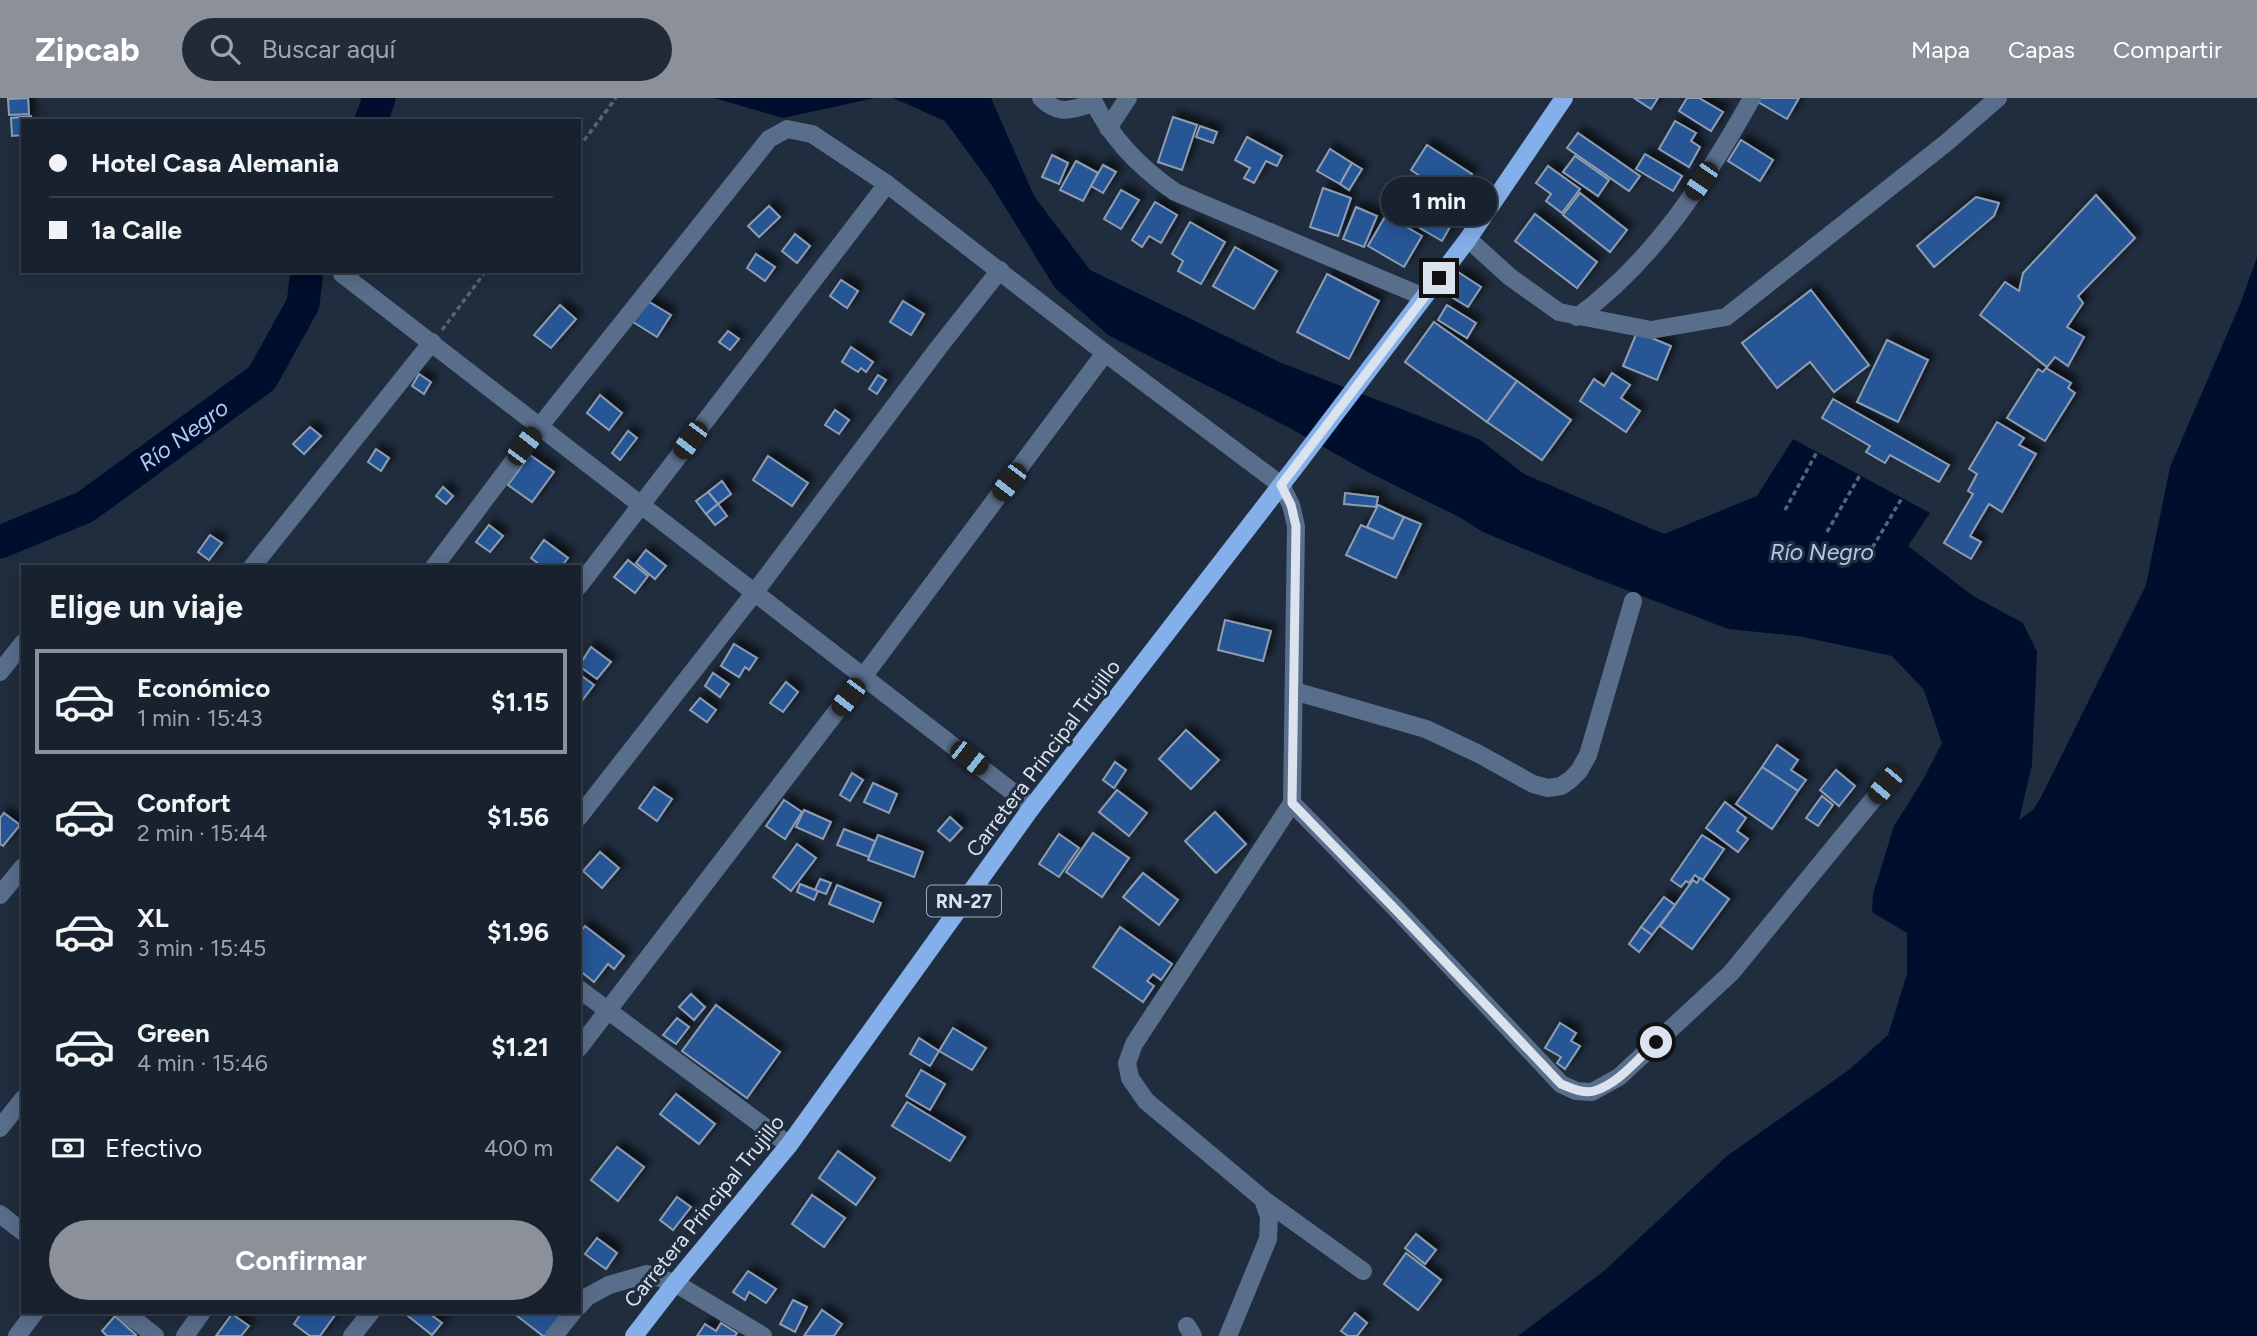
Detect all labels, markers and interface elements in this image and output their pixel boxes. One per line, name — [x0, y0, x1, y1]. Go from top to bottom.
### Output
search box — [182, 18, 672, 81]
text: Zipcab — [35, 30, 140, 69]
icon: search — [206, 30, 244, 68]
text: Buscar aquí — [262, 33, 396, 65]
text: Mapa — [1911, 35, 1970, 64]
text: Capas — [2008, 35, 2075, 64]
text: Compartir — [2113, 35, 2222, 64]
text: Hotel Casa Alemania — [91, 147, 339, 179]
car — [1681, 158, 1722, 204]
callout: 1 min — [1381, 176, 1497, 226]
text: 1 min — [1412, 187, 1466, 215]
text: 1a Calle — [91, 214, 182, 246]
route end — [1423, 262, 1455, 294]
water label: Río Negro — [133, 393, 234, 477]
car — [669, 417, 712, 463]
car — [503, 423, 546, 469]
car — [988, 459, 1031, 505]
water label: Río Negro — [1770, 538, 1874, 566]
text: Elige un viaje — [49, 588, 243, 626]
street label: Carretera Principal Trujillo — [961, 655, 1125, 861]
icon: car — [53, 670, 116, 733]
text: Económico — [137, 672, 270, 704]
car — [827, 674, 870, 720]
text: $1.15 — [491, 686, 549, 718]
text: 1 min · 15:43 — [137, 704, 262, 732]
car — [946, 737, 993, 779]
car — [1864, 762, 1907, 808]
icon: car — [53, 785, 116, 848]
text: Confort — [137, 787, 231, 819]
text: $1.56 — [487, 801, 549, 833]
text: 2 min · 15:44 — [137, 819, 268, 847]
road number: RN-27 — [927, 886, 1001, 916]
icon: car — [53, 900, 116, 963]
text: XL — [137, 902, 169, 934]
text: $1.96 — [487, 916, 549, 948]
text: 3 min · 15:45 — [137, 934, 266, 962]
icon: car — [53, 1015, 116, 1078]
text: Green — [137, 1017, 210, 1049]
route start — [1640, 1026, 1672, 1058]
text: $1.21 — [491, 1031, 549, 1063]
text: 4 min · 15:46 — [137, 1049, 268, 1077]
street label: Carretera Principal Trujillo — [619, 1110, 789, 1312]
icon: cash — [49, 1129, 87, 1167]
text: Efectivo — [105, 1132, 202, 1164]
text: 400 m — [484, 1134, 553, 1162]
button: Confirmar — [49, 1220, 553, 1300]

